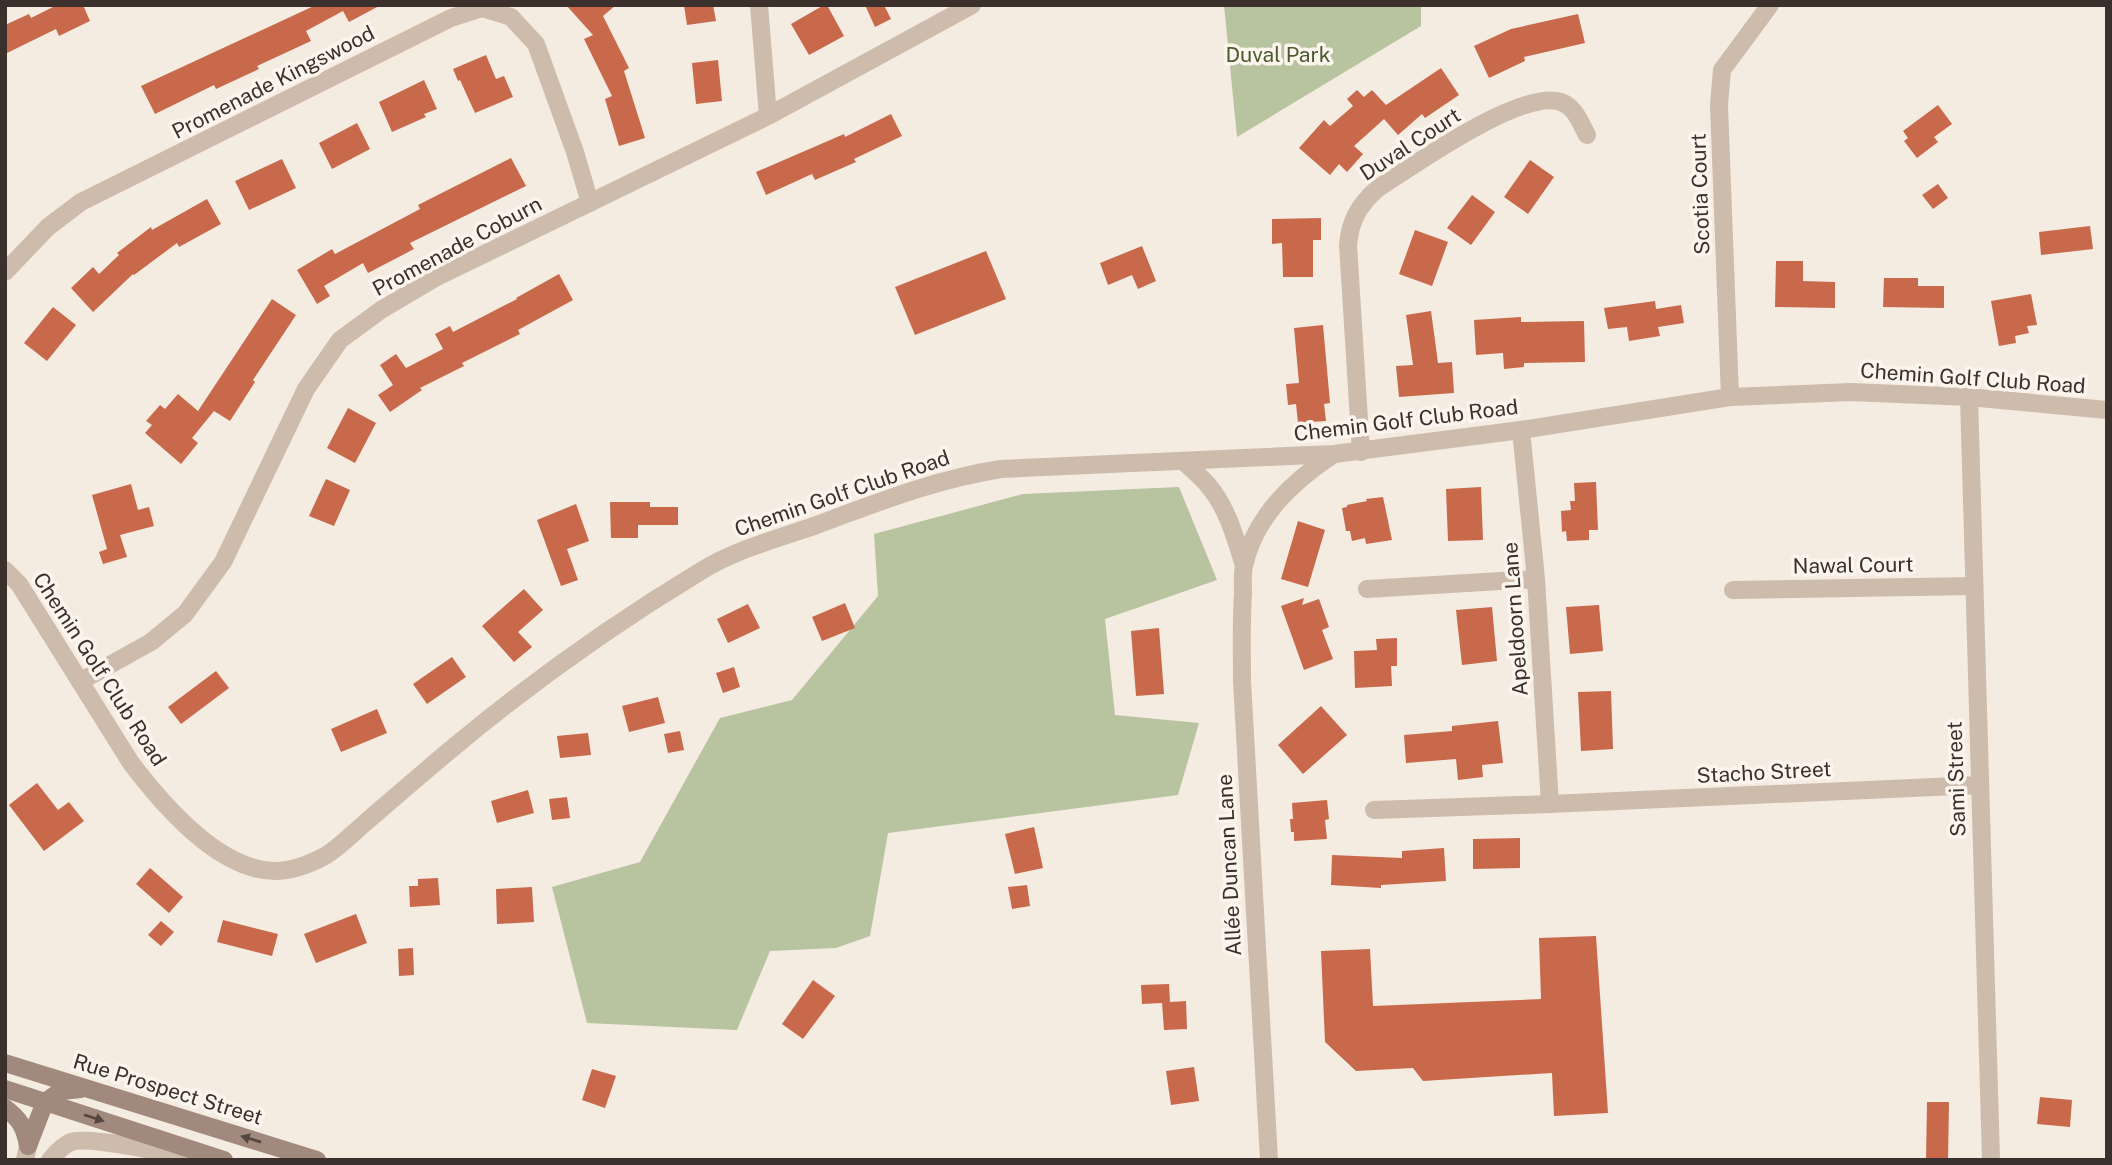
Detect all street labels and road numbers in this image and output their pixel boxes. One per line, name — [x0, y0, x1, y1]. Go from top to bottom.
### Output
street label: Promenade Kingswood — [168, 20, 378, 144]
street label: Duval Court — [1355, 102, 1465, 186]
street label: Scotia Court — [1685, 133, 1715, 255]
street label: Promenade Coburn — [368, 191, 546, 301]
street label: Chemin Golf Club Road — [1860, 358, 2086, 398]
street label: Chemin Golf Club Road — [1292, 394, 1520, 446]
street label: Chemin Golf Club Road — [731, 444, 953, 542]
street label: Apeldoorn Lane — [1497, 541, 1533, 697]
street label: Nawal Court — [1792, 551, 1914, 579]
street label: Chemin Golf Club Road — [28, 568, 172, 770]
street label: Sami Street — [1941, 721, 1971, 837]
street label: Stacho Street — [1696, 756, 1832, 788]
street label: Allée Duncan Lane — [1212, 773, 1246, 957]
street label: Rue Prospect Street — [70, 1048, 266, 1130]

